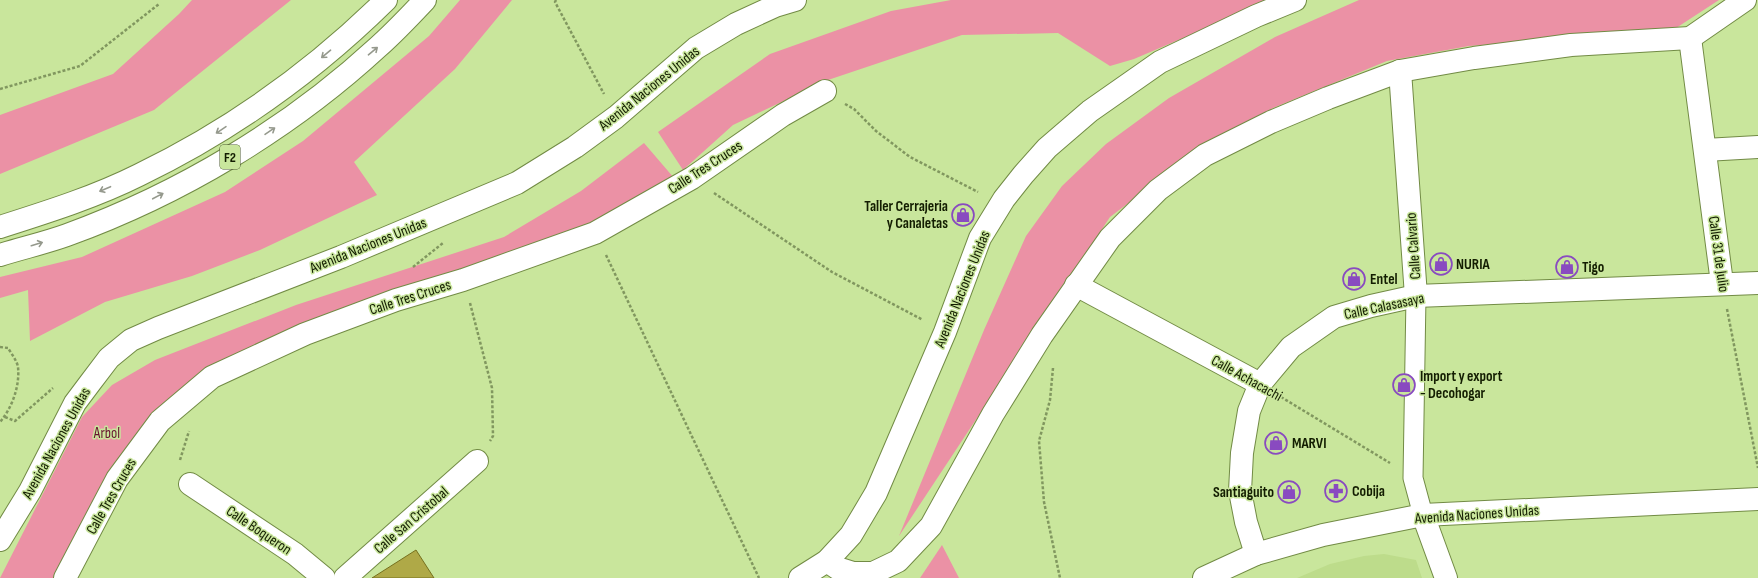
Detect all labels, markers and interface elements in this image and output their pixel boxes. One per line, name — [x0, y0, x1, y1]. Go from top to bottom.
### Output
street label: Avenida Naciones Unidas — [594, 42, 704, 136]
one-way arrow — [368, 47, 379, 56]
one-way arrow — [321, 50, 331, 59]
one-way arrow — [216, 126, 227, 134]
one-way arrow — [265, 127, 276, 135]
street label: Calle Tres Cruces — [665, 136, 746, 198]
road number: F2 — [220, 145, 240, 169]
one-way arrow — [100, 186, 112, 194]
one-way arrow — [152, 192, 164, 199]
place label: Taller Cerrajeria y Canaletas — [864, 197, 948, 233]
shop icon: Taller Cerrajeria y Canaletas — [950, 202, 976, 228]
street label: Calle Calvario — [1402, 212, 1425, 280]
street label: Avenida Naciones Unidas — [306, 213, 429, 278]
street label: Calle 31 de Julio — [1704, 215, 1733, 293]
street label: Avenida Naciones Unidas — [930, 228, 995, 351]
one-way arrow — [31, 240, 44, 247]
shop icon: NURIA — [1428, 251, 1454, 277]
shop icon: Tigo — [1554, 254, 1580, 280]
place label: NURIA — [1456, 255, 1491, 274]
place label: Tigo — [1582, 258, 1604, 277]
shop icon: Entel — [1341, 266, 1367, 292]
place label: Entel — [1370, 270, 1398, 289]
street label: Calle Tres Cruces — [367, 275, 453, 320]
street label: Calle Calasasaya — [1342, 289, 1426, 324]
street label: Calle Achacachi — [1208, 351, 1286, 406]
place label: Import y export - Decohogar — [1420, 367, 1502, 403]
shop icon: Import y export - Decohogar — [1391, 372, 1417, 398]
street label: Avenida Naciones Unidas — [18, 384, 95, 503]
park label: Arbol — [93, 424, 120, 443]
shop icon: MARVI — [1263, 430, 1289, 456]
place label: MARVI — [1292, 434, 1326, 453]
street label: Calle Tres Cruces — [82, 455, 141, 538]
pharmacy icon: Cobija — [1323, 478, 1349, 504]
shop icon: Santiaguito — [1276, 479, 1302, 505]
place label: Cobija — [1352, 482, 1385, 501]
street label: Calle San Cristobal — [370, 483, 453, 558]
place label: Santiaguito — [1213, 483, 1274, 502]
street label: Avenida Naciones Unidas — [1413, 501, 1540, 528]
street label: Calle Boqueron — [222, 502, 295, 559]

